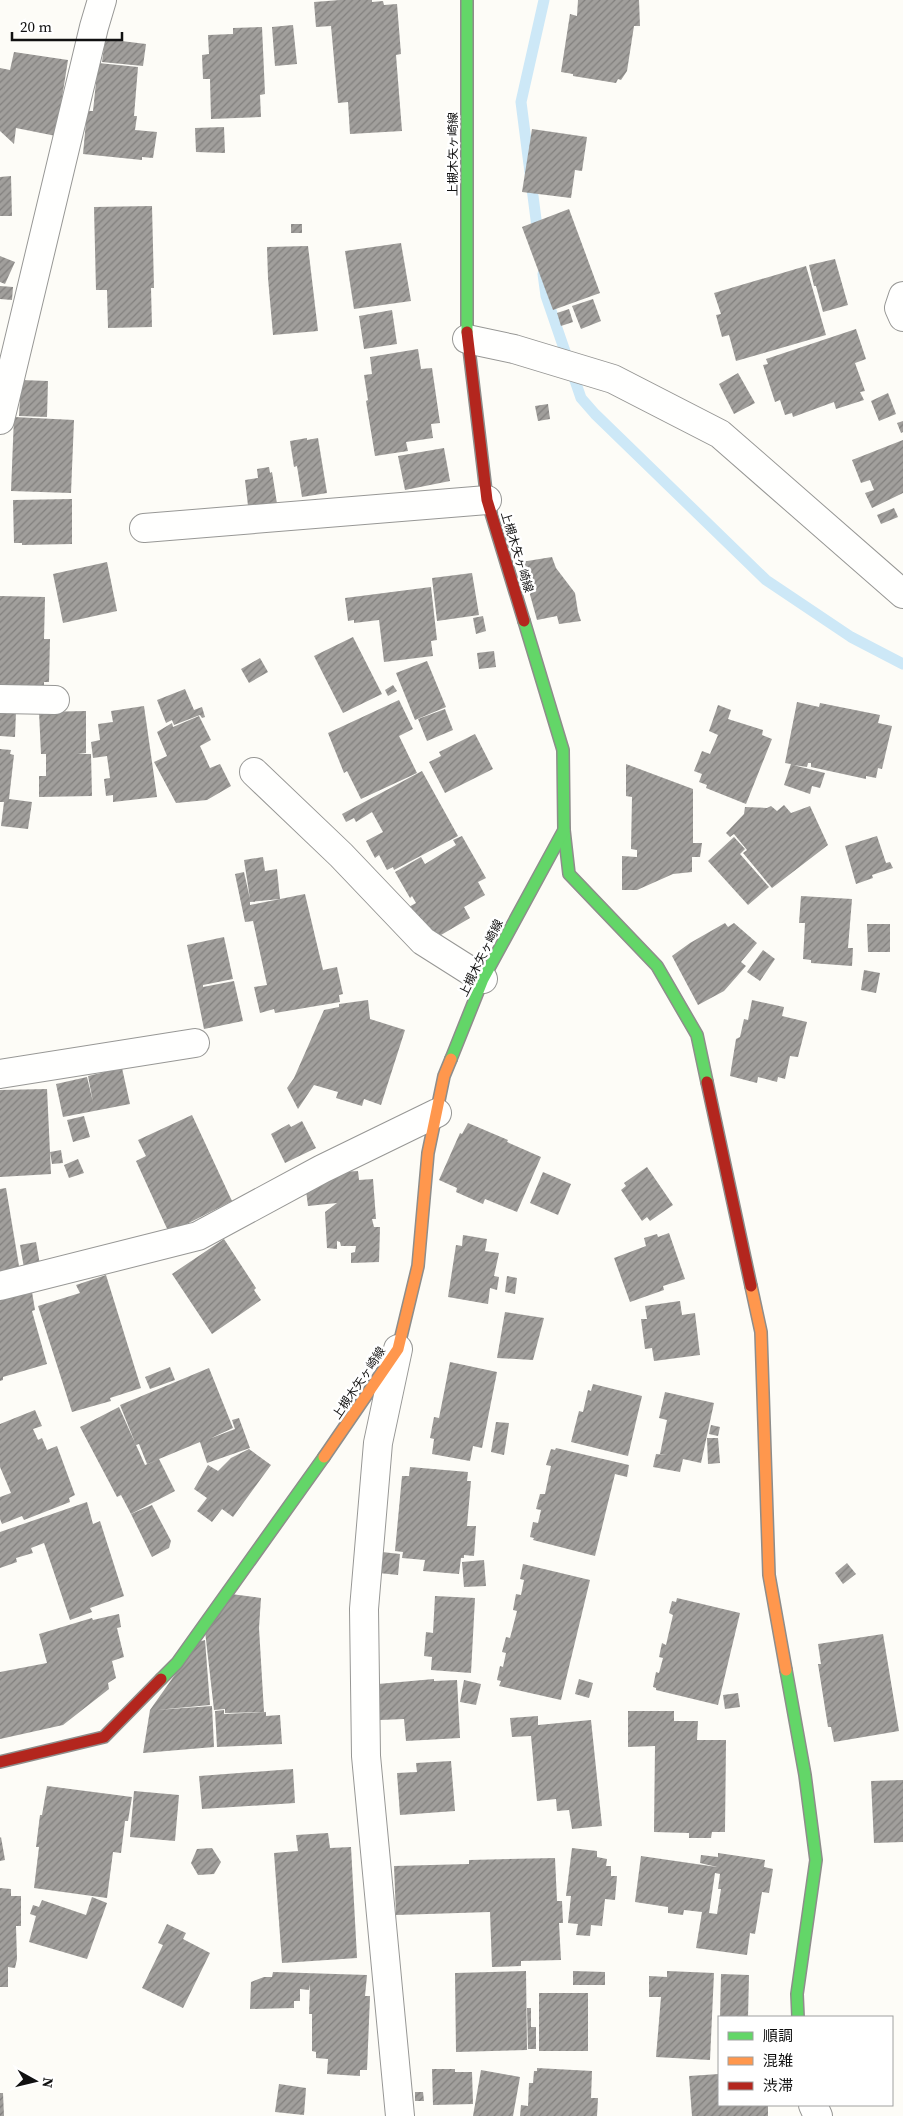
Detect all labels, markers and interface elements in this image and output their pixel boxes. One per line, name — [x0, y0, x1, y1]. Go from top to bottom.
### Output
scale bar — [12, 10, 122, 42]
text: 20 m — [20, 16, 52, 37]
street label: 上槻木矢ヶ崎線 — [445, 112, 461, 196]
street label: 上槻木矢ヶ崎線 — [497, 509, 537, 595]
street label: 上槻木矢ヶ崎線 — [455, 917, 507, 999]
street label: 上槻木矢ヶ崎線 — [329, 1344, 389, 1422]
legend — [718, 2016, 893, 2106]
text: 順調 — [763, 2025, 793, 2046]
text: 混雑 — [763, 2050, 793, 2071]
north arrow — [10, 2056, 60, 2106]
text: 渋滞 — [763, 2075, 793, 2096]
text: N — [37, 2076, 58, 2089]

